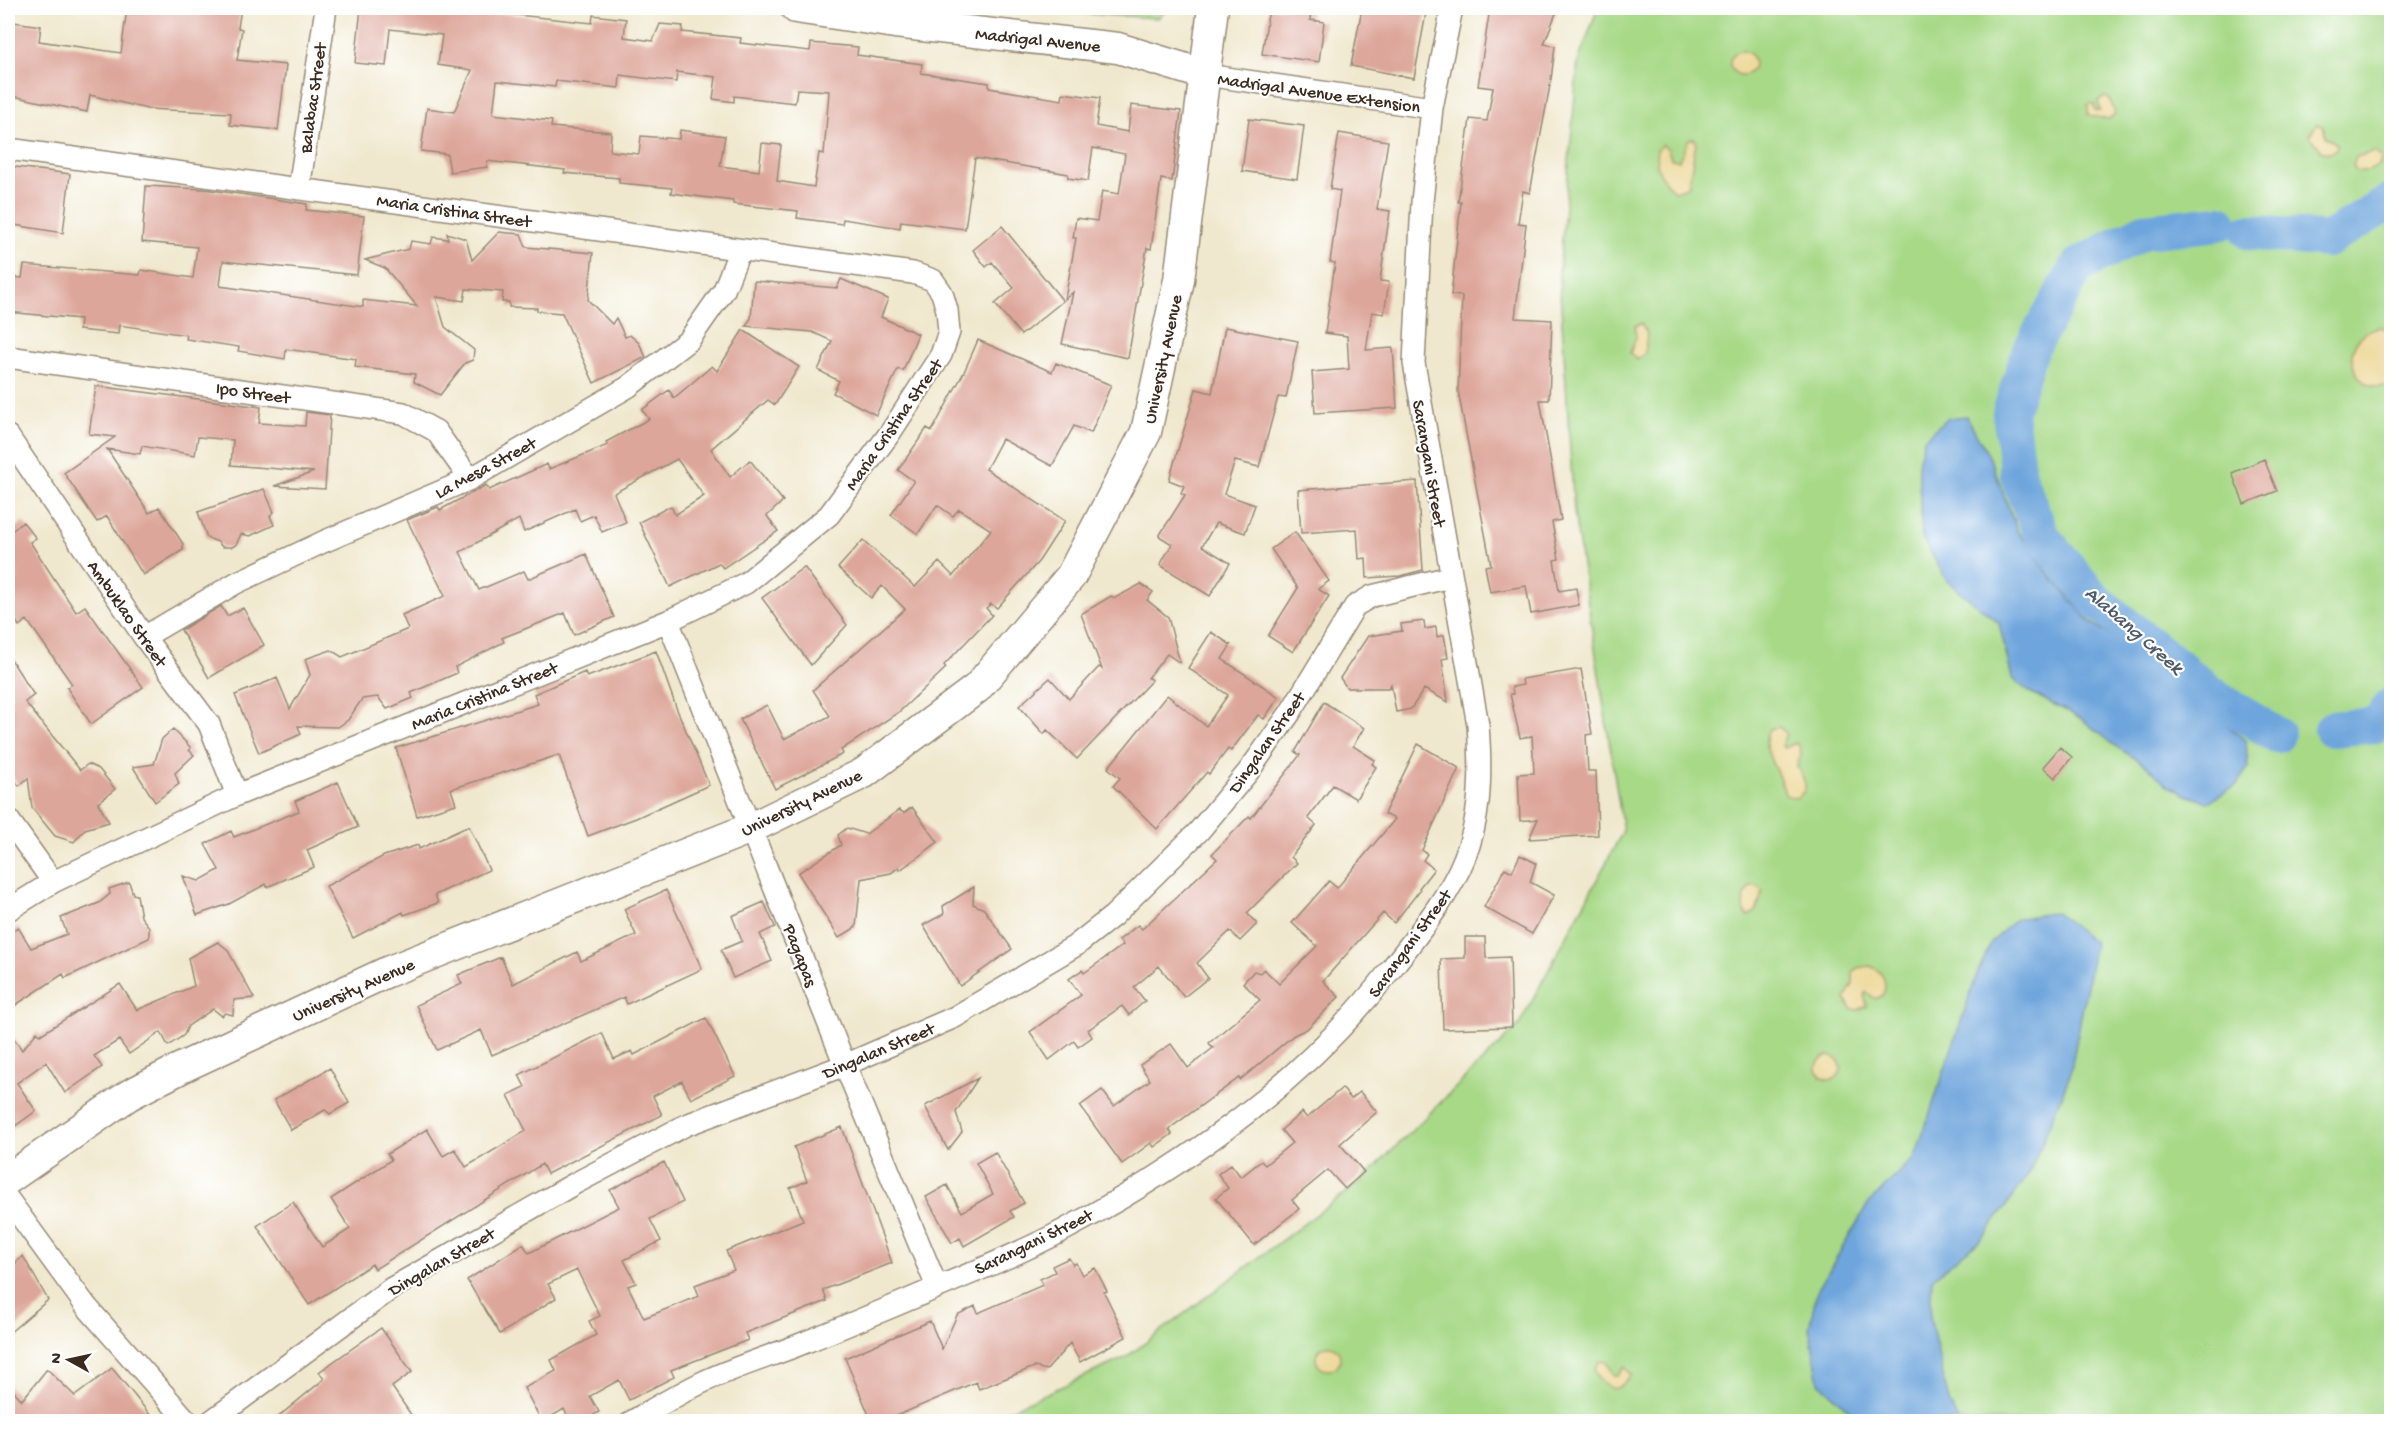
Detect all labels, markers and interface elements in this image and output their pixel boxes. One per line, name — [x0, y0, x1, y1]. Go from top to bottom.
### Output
street label: Madrigal Avenue — [974, 24, 1102, 59]
street label: Balabac Street — [296, 40, 333, 156]
street label: Madrigal Avenue Extension — [1216, 70, 1422, 119]
street label: Maria Cristina Street — [375, 191, 534, 234]
street label: University Avenue — [1140, 292, 1189, 426]
street label: Maria Cristina Street — [842, 354, 949, 495]
street label: Ipo Street — [214, 379, 293, 410]
street label: Sarangani Street — [1406, 398, 1449, 530]
street label: La Mesa Street — [432, 433, 542, 505]
street label: Ambuklao Street — [82, 557, 171, 673]
water label: Alabang Creek — [2079, 583, 2188, 682]
street label: Maria Cristina Street — [409, 658, 563, 736]
street label: Dingalan Street — [1225, 687, 1312, 799]
street label: University Avenue — [738, 766, 866, 843]
street label: Sarangani Street — [1365, 885, 1458, 1003]
street label: Pagapas — [777, 921, 821, 992]
street label: University Avenue — [290, 955, 419, 1028]
street label: Dingalan Street — [819, 1019, 939, 1086]
street label: Sarangani Street — [972, 1205, 1098, 1281]
street label: Dingalan Street — [385, 1223, 501, 1303]
north arrow — [39, 1330, 99, 1390]
text: N — [47, 1351, 68, 1365]

